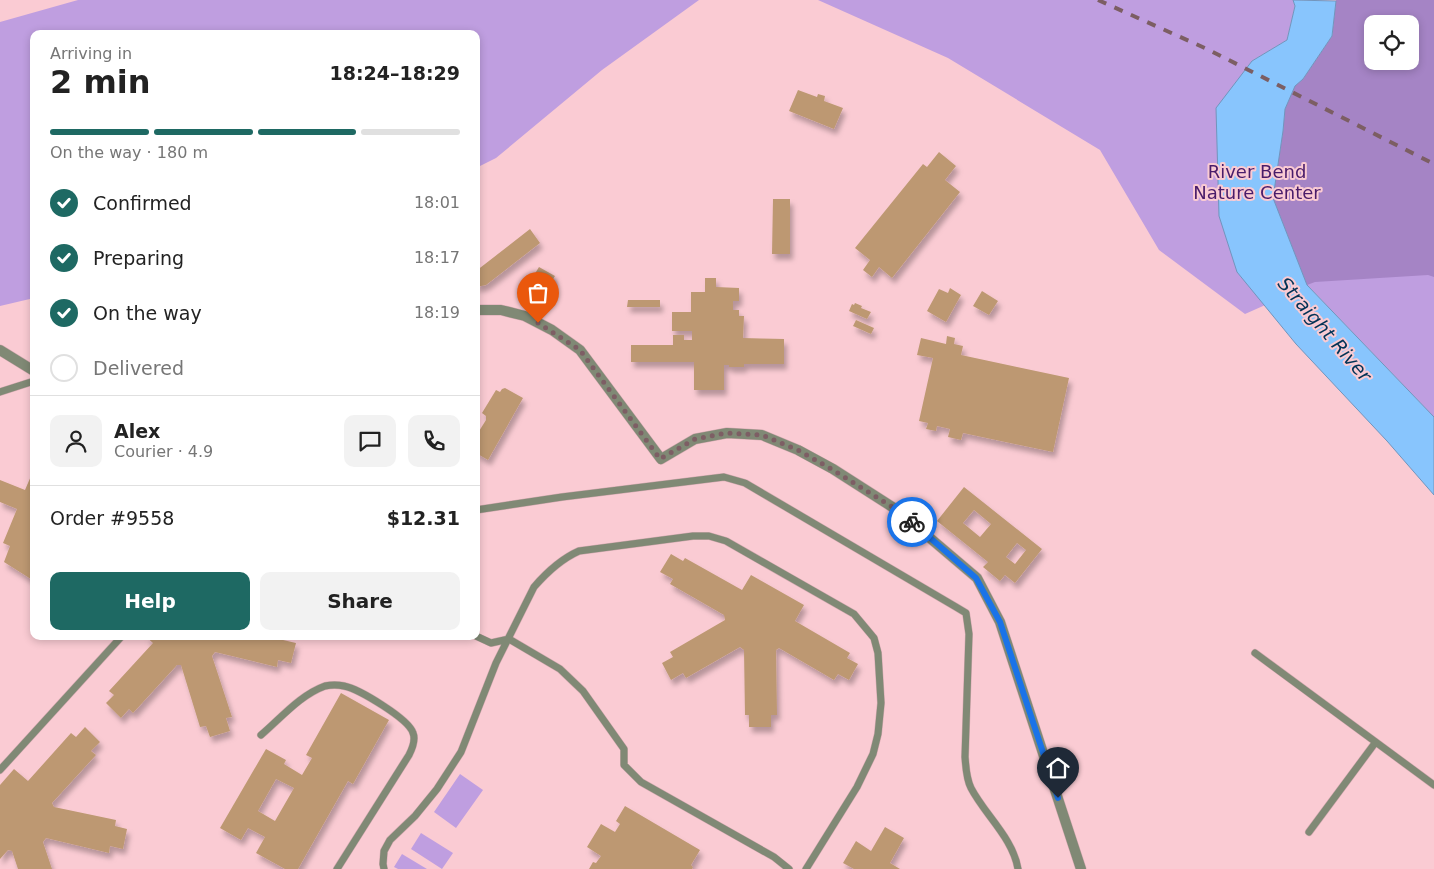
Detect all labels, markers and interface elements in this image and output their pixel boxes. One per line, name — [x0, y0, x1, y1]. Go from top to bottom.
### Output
map controls — [1364, 15, 1419, 70]
button: locate — [1364, 15, 1419, 70]
text: Arriving in — [50, 44, 132, 63]
text: 18:24–18:29 — [330, 62, 460, 84]
text: 2 min — [50, 63, 151, 101]
text: On the way · 180 m — [50, 143, 208, 162]
park label: River Bend Nature Center — [1193, 161, 1321, 203]
icon: check — [50, 189, 78, 217]
text: Confirmed — [93, 192, 192, 214]
text: 18:01 — [414, 193, 460, 212]
icon: check — [50, 244, 78, 272]
text: Preparing — [93, 247, 184, 269]
text: 18:17 — [414, 248, 460, 267]
pin — [517, 272, 559, 323]
water label: Straight River — [1274, 272, 1377, 387]
icon: bag — [524, 279, 552, 307]
icon: check — [50, 299, 78, 327]
text: On the way — [93, 302, 202, 324]
text: 18:19 — [414, 303, 460, 322]
text: Delivered — [93, 357, 184, 379]
button: person — [50, 415, 102, 467]
button: chat — [344, 415, 396, 467]
button: phone — [408, 415, 460, 467]
text: Alex — [114, 420, 160, 442]
text: Courier · 4.9 — [114, 442, 213, 461]
courier — [887, 497, 937, 547]
text: Order #9558 — [50, 507, 174, 529]
text: $12.31 — [387, 507, 460, 529]
icon: bike — [898, 508, 926, 536]
button: Help — [50, 572, 250, 630]
button: Share — [260, 572, 460, 630]
pin — [1037, 747, 1079, 798]
icon: home — [1044, 754, 1072, 782]

